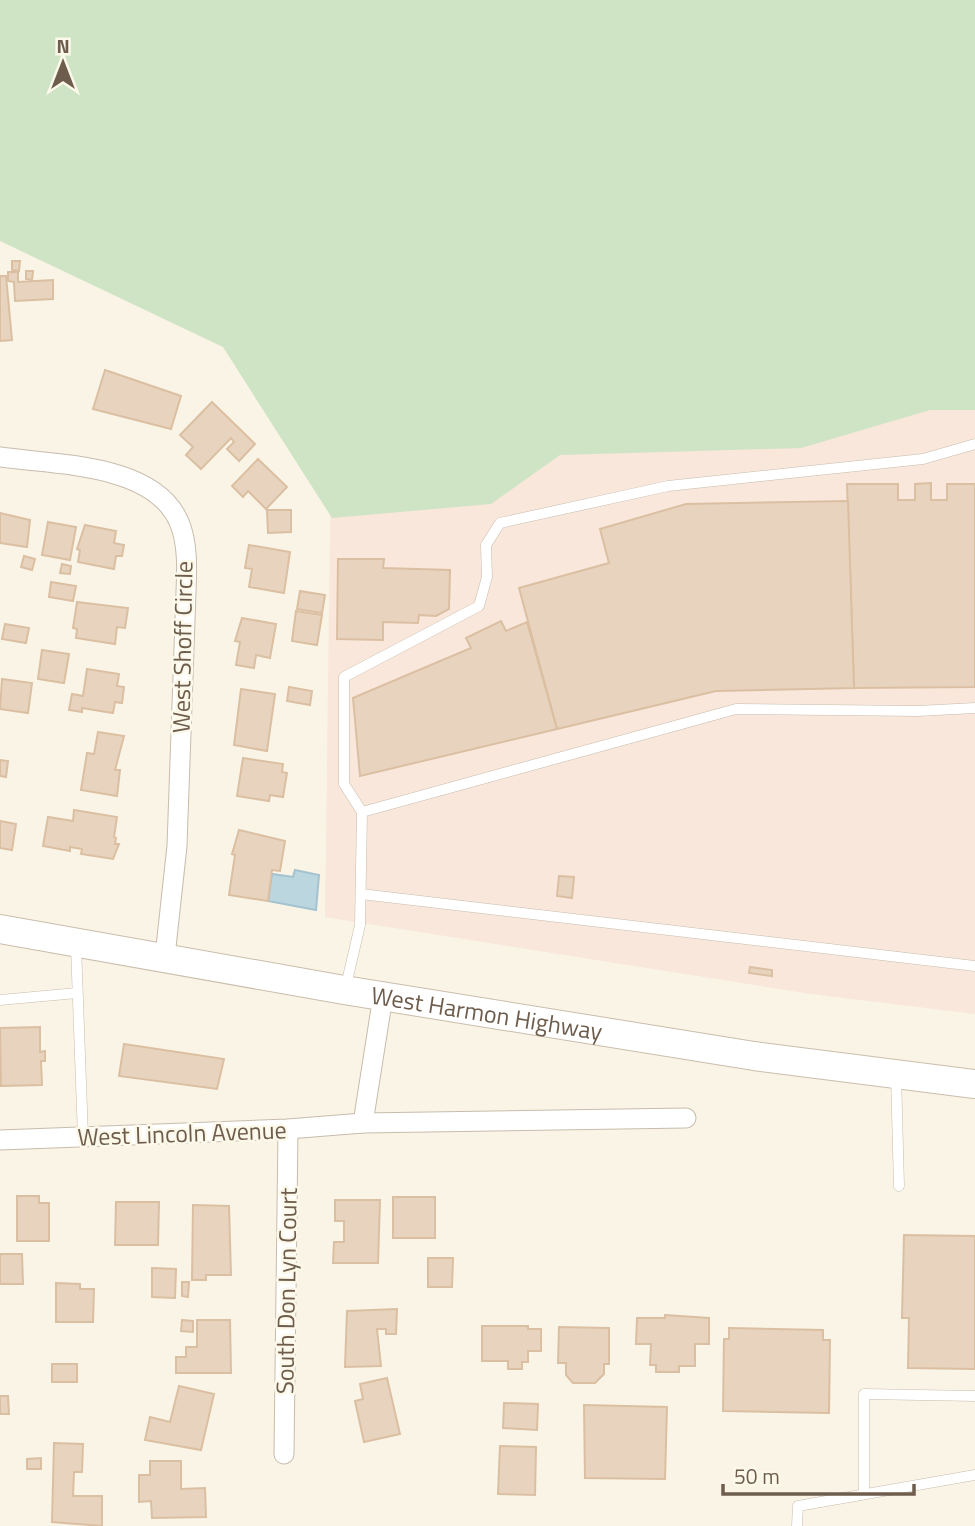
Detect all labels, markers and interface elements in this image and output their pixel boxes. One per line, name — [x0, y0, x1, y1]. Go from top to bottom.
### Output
north arrow — [28, 28, 98, 98]
text: N — [56, 31, 70, 60]
street label: West Shoff Circle — [163, 561, 201, 733]
street label: West Harmon Highway — [369, 977, 605, 1049]
street label: West Lincoln Avenue — [77, 1111, 287, 1155]
street label: South Don Lyn Court — [266, 1187, 306, 1395]
scale bar — [723, 1452, 914, 1496]
text: 50 m — [734, 1460, 780, 1492]

